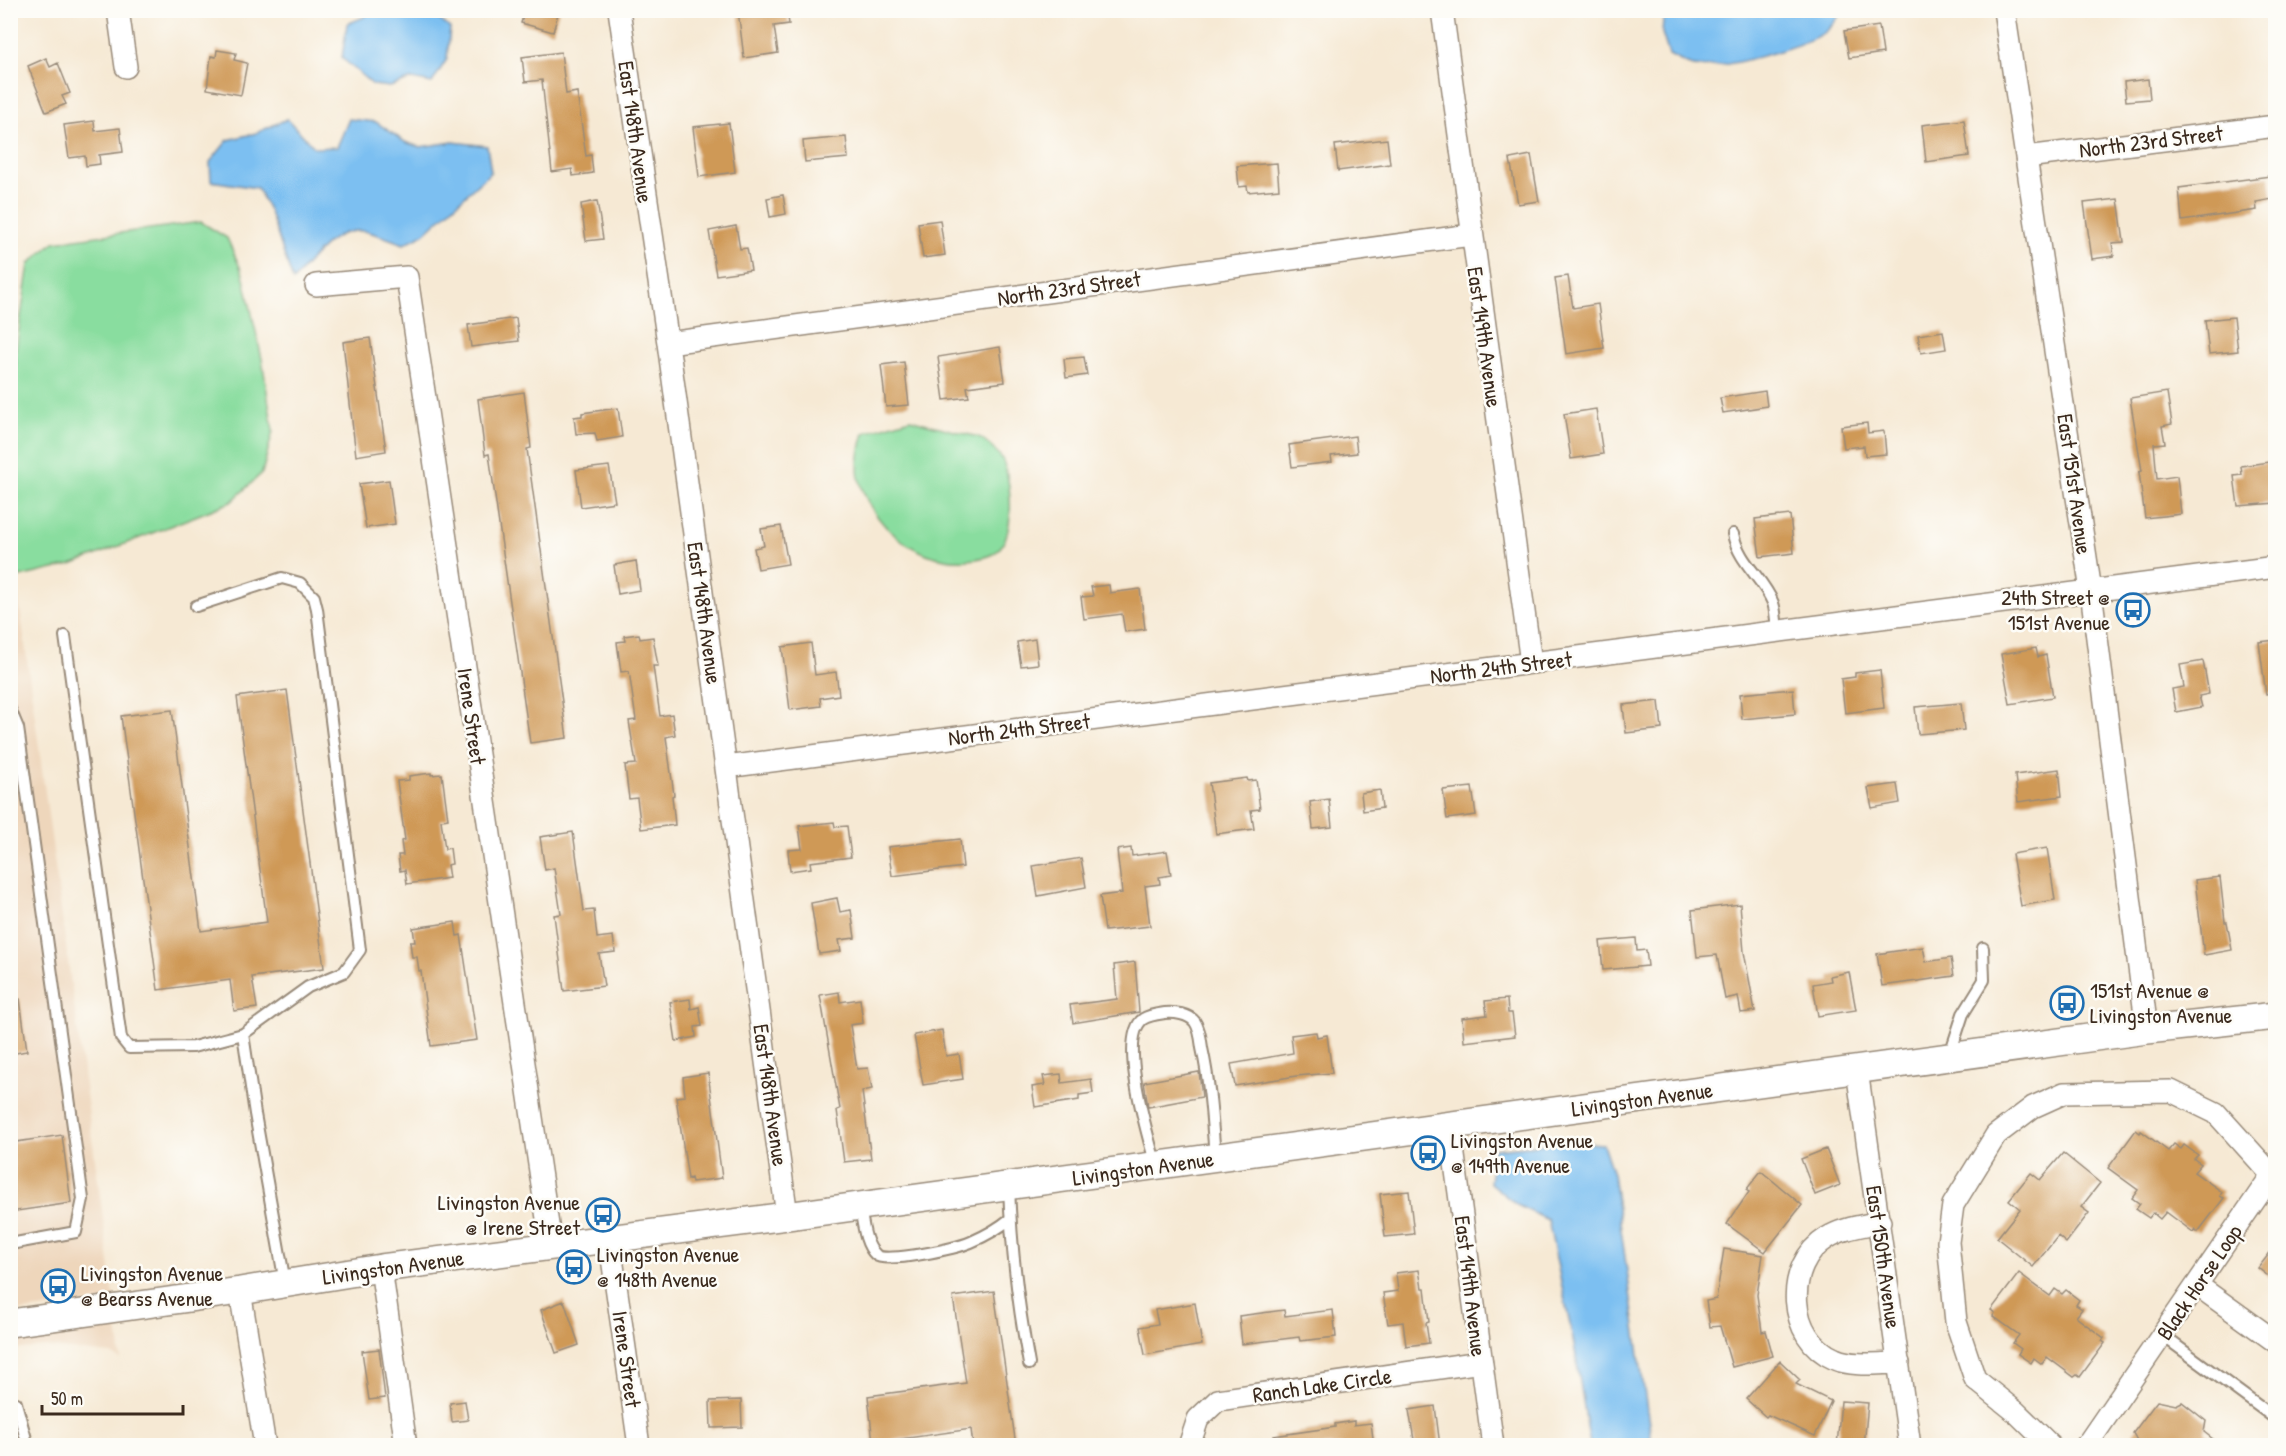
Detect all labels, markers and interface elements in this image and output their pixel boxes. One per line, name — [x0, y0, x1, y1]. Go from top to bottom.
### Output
street label: East 148th Avenue — [611, 59, 661, 205]
street label: North 23rd Street — [2078, 117, 2225, 165]
street label: North 23rd Street — [995, 263, 1143, 313]
street label: East 149th Avenue — [1460, 265, 1510, 409]
street label: East 151st Avenue — [2050, 412, 2100, 556]
street label: East 148th Avenue — [680, 540, 730, 686]
place label: 24th Street @ 151st Avenue — [2001, 582, 2110, 637]
bus stop icon: 24th Street @ 151st Avenue — [2115, 592, 2151, 628]
street label: North 24th Street — [1428, 643, 1574, 691]
street label: Irene Street — [450, 666, 494, 767]
street label: North 24th Street — [946, 705, 1092, 753]
place label: 151st Avenue @ Livingston Avenue — [2090, 975, 2233, 1030]
bus stop icon: 151st Avenue @ Livingston Avenue — [2049, 985, 2085, 1021]
street label: East 148th Avenue — [746, 1022, 796, 1168]
street label: Livingston Avenue — [1569, 1074, 1715, 1124]
place label: Livingston Avenue @ 149th Avenue — [1451, 1125, 1594, 1180]
bus stop icon: Livingston Avenue @ 149th Avenue — [1410, 1135, 1446, 1171]
street label: Livingston Avenue — [1070, 1143, 1216, 1193]
street label: East 150th Avenue — [1859, 1183, 1909, 1331]
place label: Livingston Avenue @ Irene Street — [438, 1187, 580, 1242]
bus stop icon: Livingston Avenue @ Irene Street — [585, 1197, 621, 1233]
street label: East 149th Avenue — [1447, 1214, 1495, 1358]
street label: Black Horse Loop — [2149, 1218, 2249, 1346]
place label: Livingston Avenue @ 148th Avenue — [597, 1239, 740, 1294]
street label: Livingston Avenue — [320, 1242, 466, 1292]
bus stop icon: Livingston Avenue @ 148th Avenue — [556, 1249, 592, 1285]
place label: Livingston Avenue @ Bearss Avenue — [81, 1258, 224, 1313]
bus stop icon: Livingston Avenue @ Bearss Avenue — [40, 1268, 76, 1304]
street label: Irene Street — [605, 1309, 649, 1410]
street label: Ranch Lake Circle — [1251, 1360, 1394, 1410]
scale bar — [42, 1378, 183, 1416]
text: 50 m — [51, 1386, 83, 1411]

